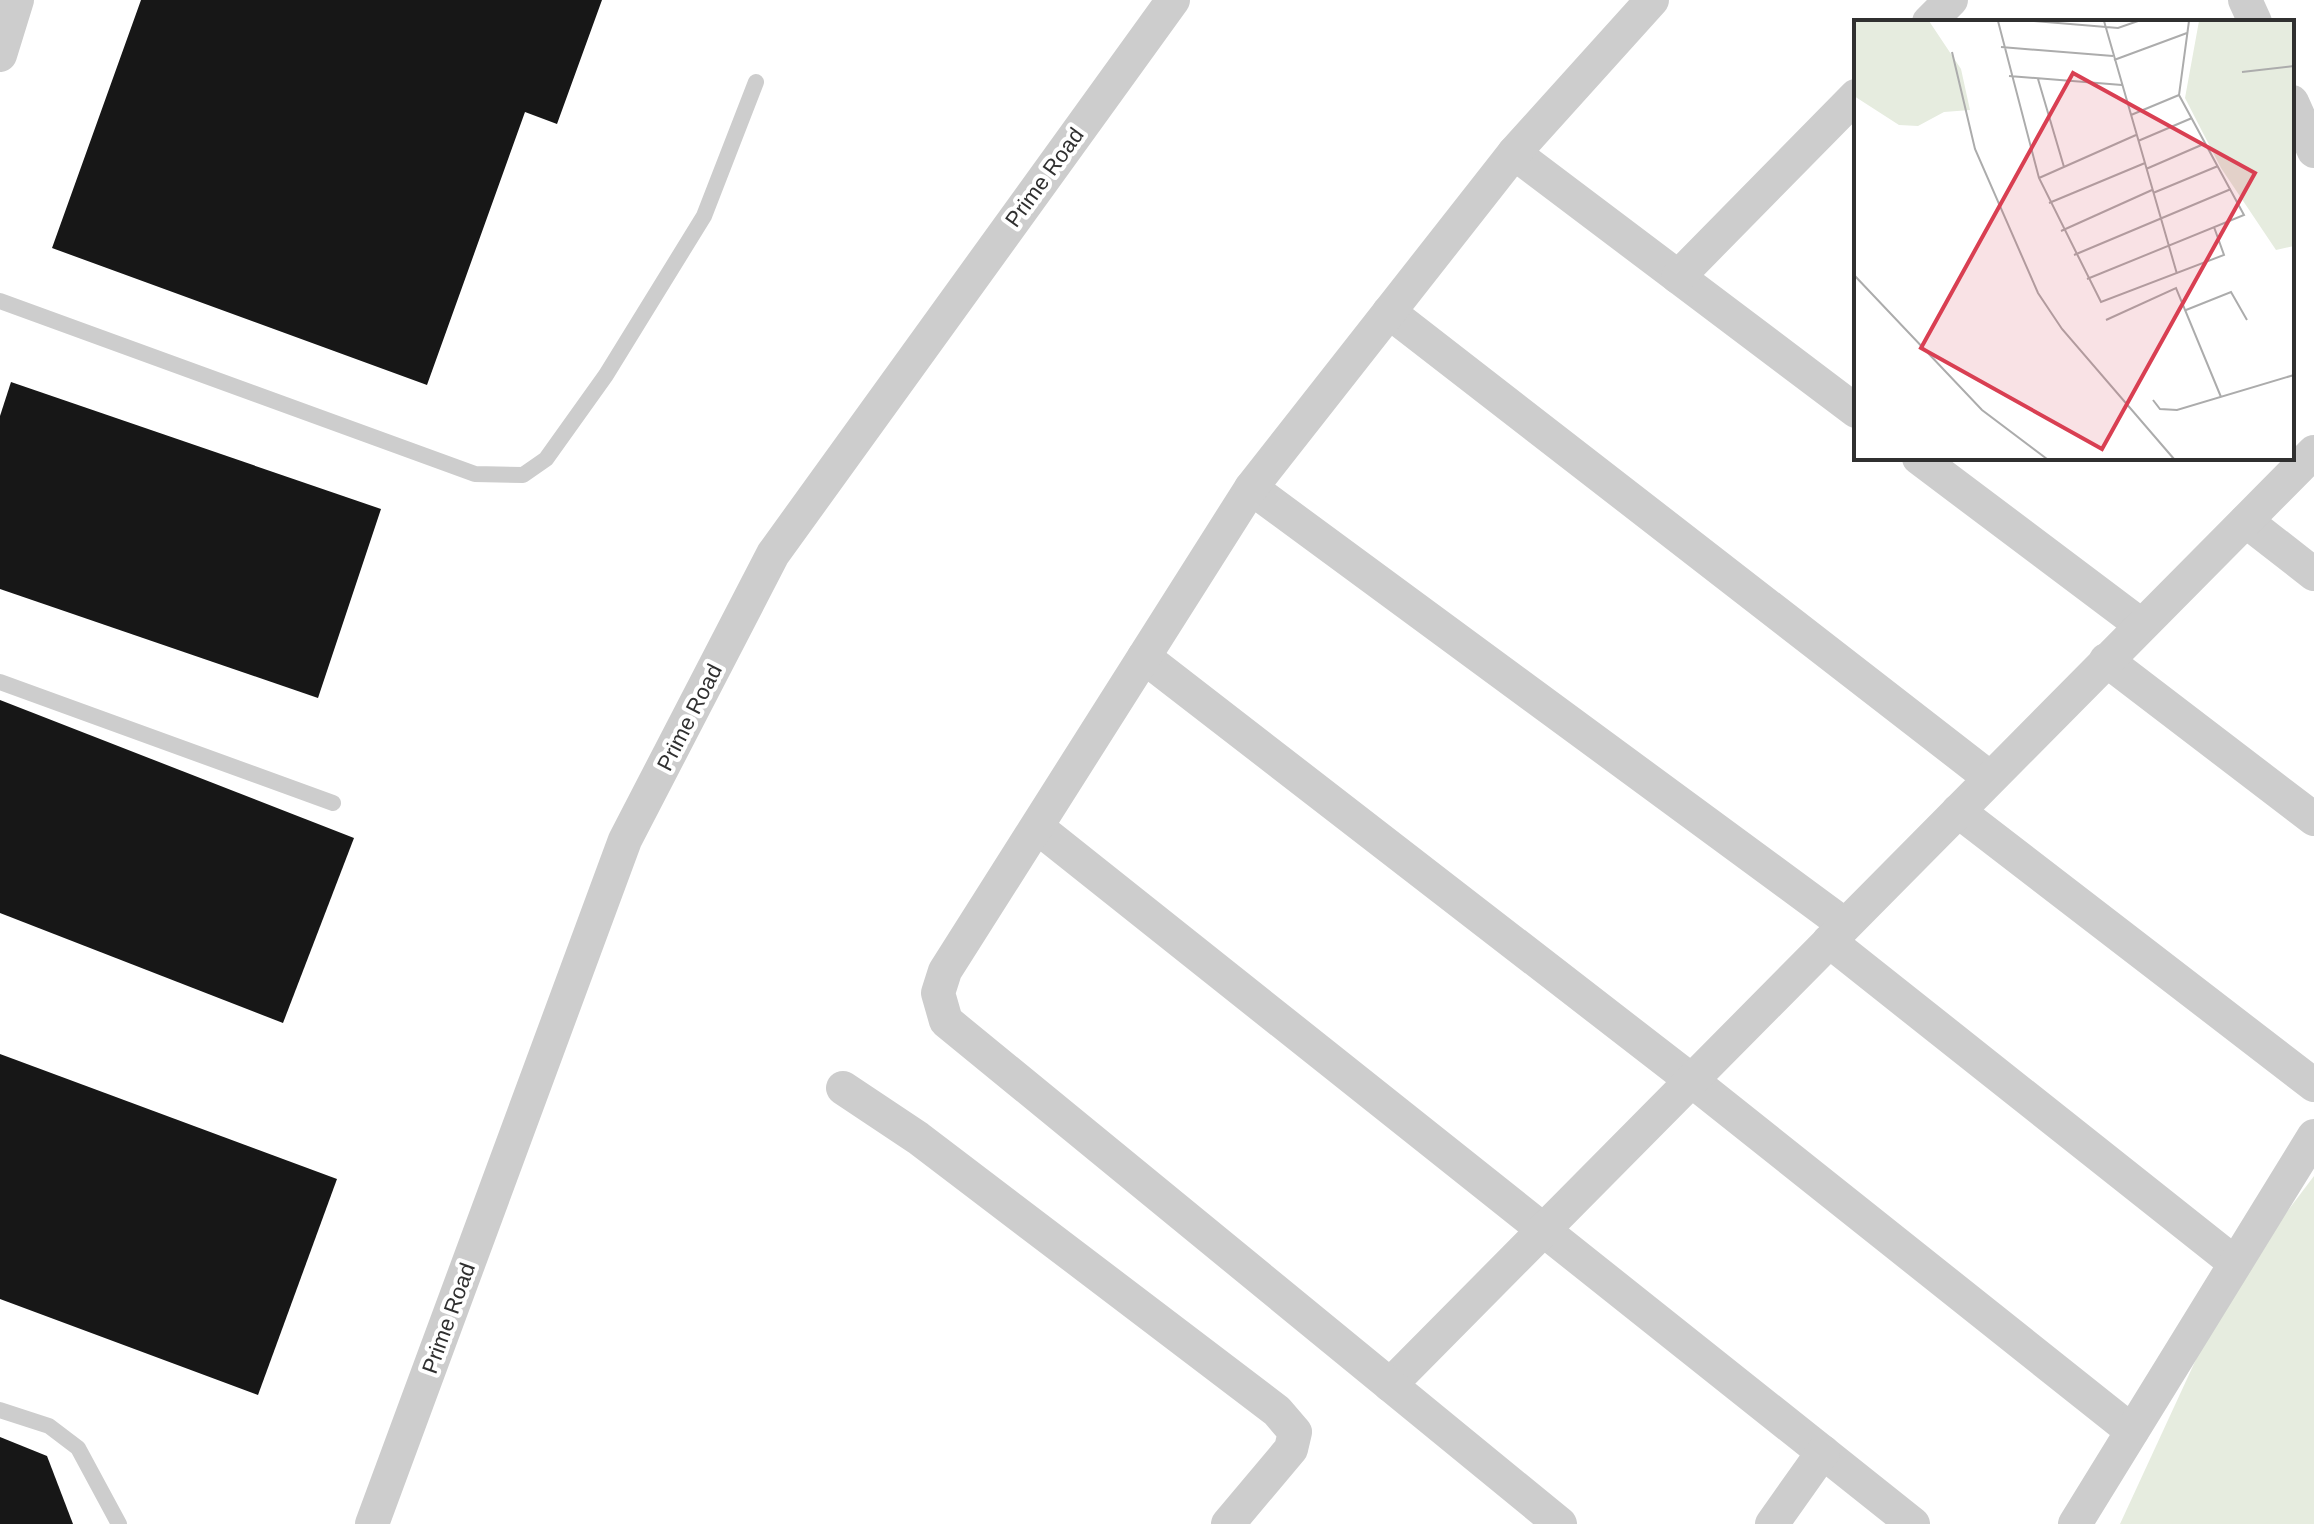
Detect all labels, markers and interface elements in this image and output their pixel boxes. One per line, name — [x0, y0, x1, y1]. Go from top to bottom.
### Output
inset map — [1854, 20, 2294, 460]
street label: Prime Road — [1000, 123, 1089, 232]
street label: Prime Road — [652, 660, 727, 775]
street label: Prime Road — [417, 1259, 480, 1377]

